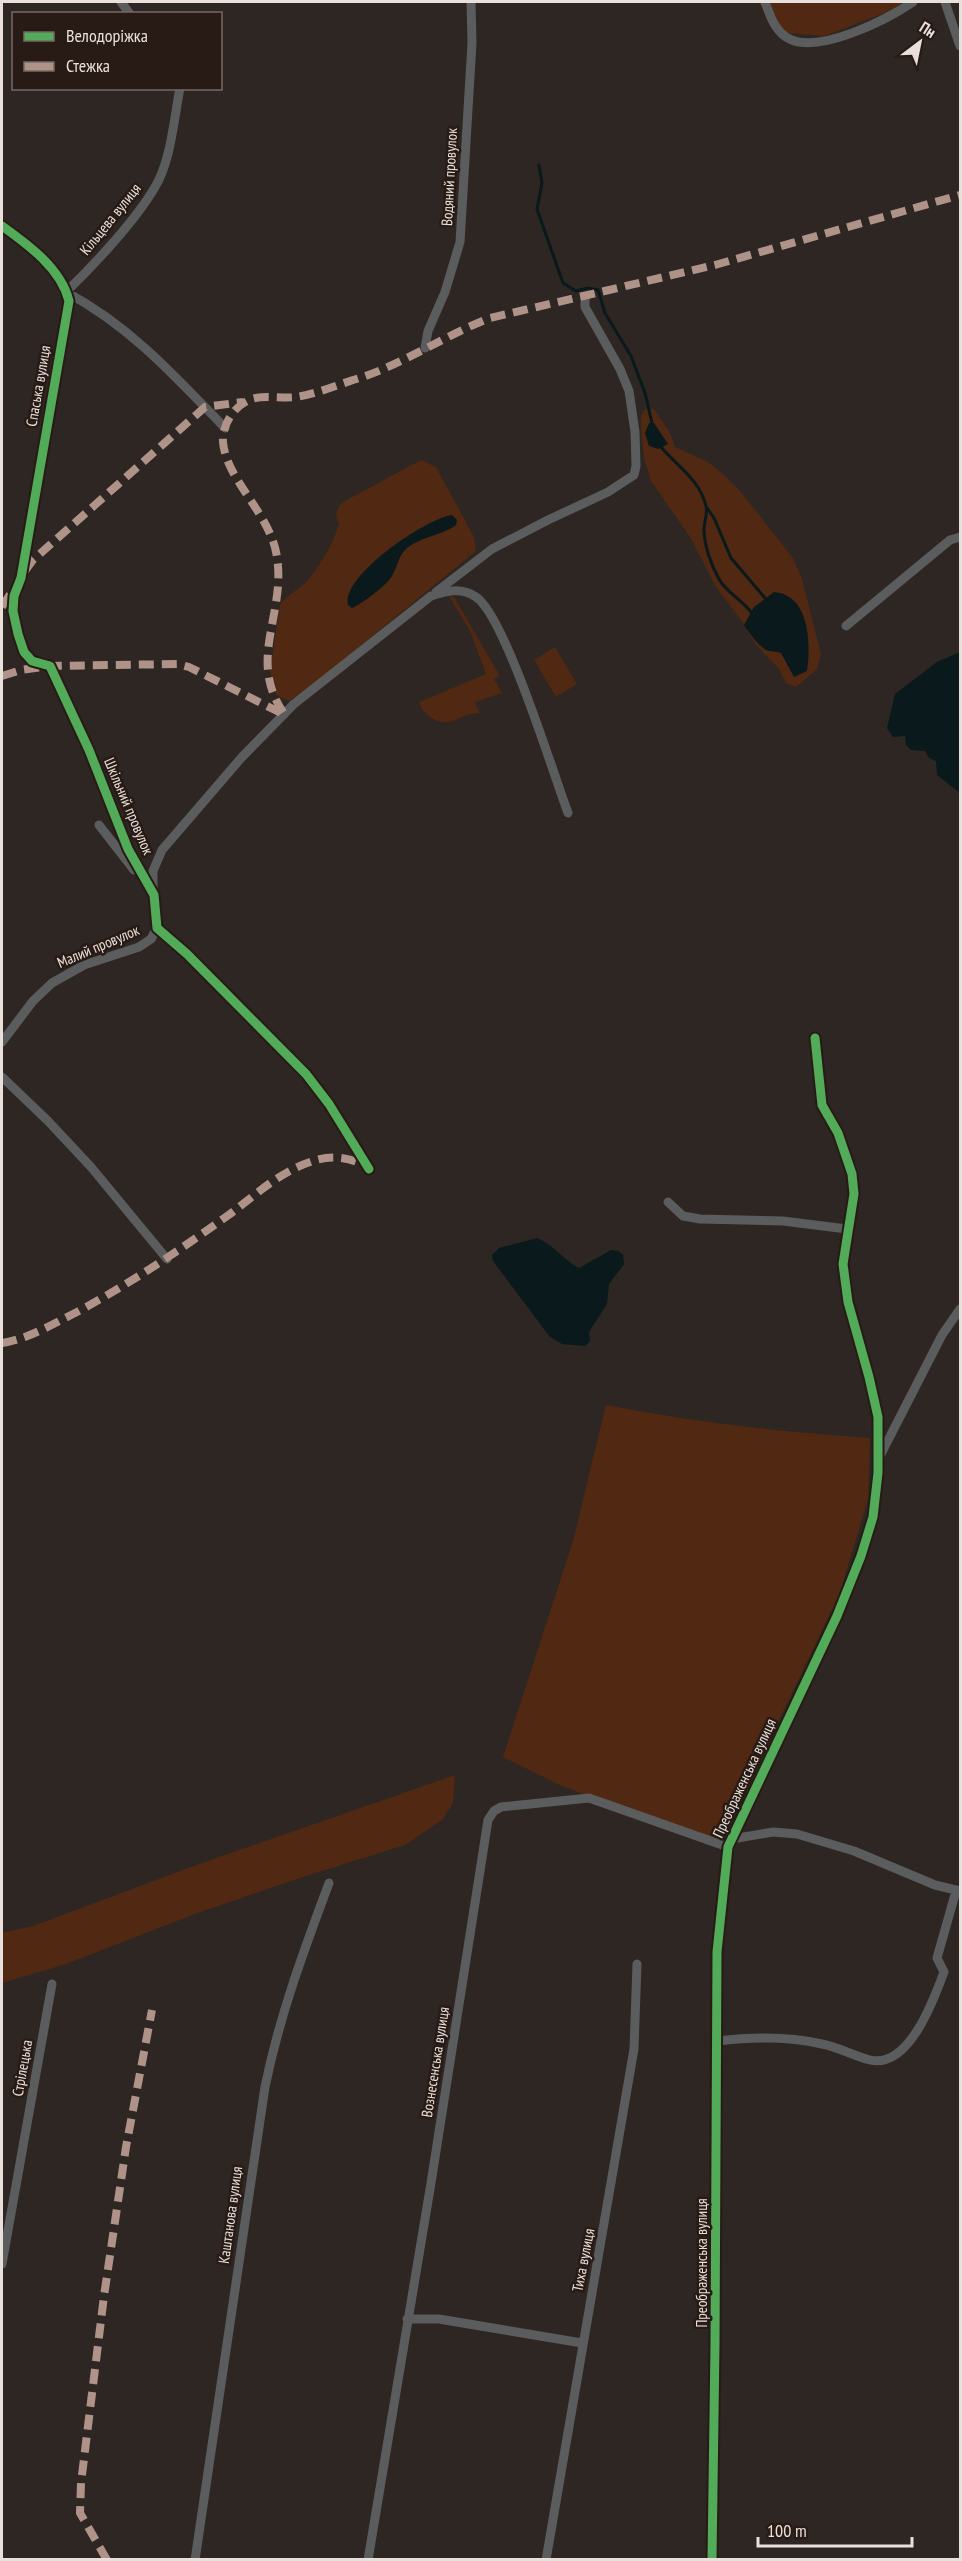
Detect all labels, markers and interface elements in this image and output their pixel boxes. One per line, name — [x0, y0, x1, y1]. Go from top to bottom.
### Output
legend — [12, 12, 222, 90]
north arrow — [890, 12, 950, 72]
text: Пн — [916, 17, 940, 42]
text: Велодоріжка — [66, 24, 148, 47]
text: Стежка — [66, 54, 110, 77]
street label: Водяний провулок — [437, 127, 461, 227]
street label: Кільцева вулиця — [75, 179, 145, 259]
street label: Спаська вулиця — [22, 344, 55, 428]
street label: Шкільний провулок — [100, 755, 158, 858]
street label: Малий провулок — [54, 920, 142, 972]
street label: Преображенська вулиця — [708, 1715, 780, 1841]
street label: Вознесенська вулиця — [417, 2005, 453, 2119]
street label: Стрілецька — [8, 2038, 36, 2098]
street label: Каштанова вулиця — [214, 2165, 246, 2265]
street label: Преображенська вулиця — [692, 2198, 711, 2328]
street label: Тиха вулиця — [568, 2227, 598, 2293]
scale bar — [758, 2510, 912, 2548]
text: 100 m — [767, 2519, 807, 2542]

